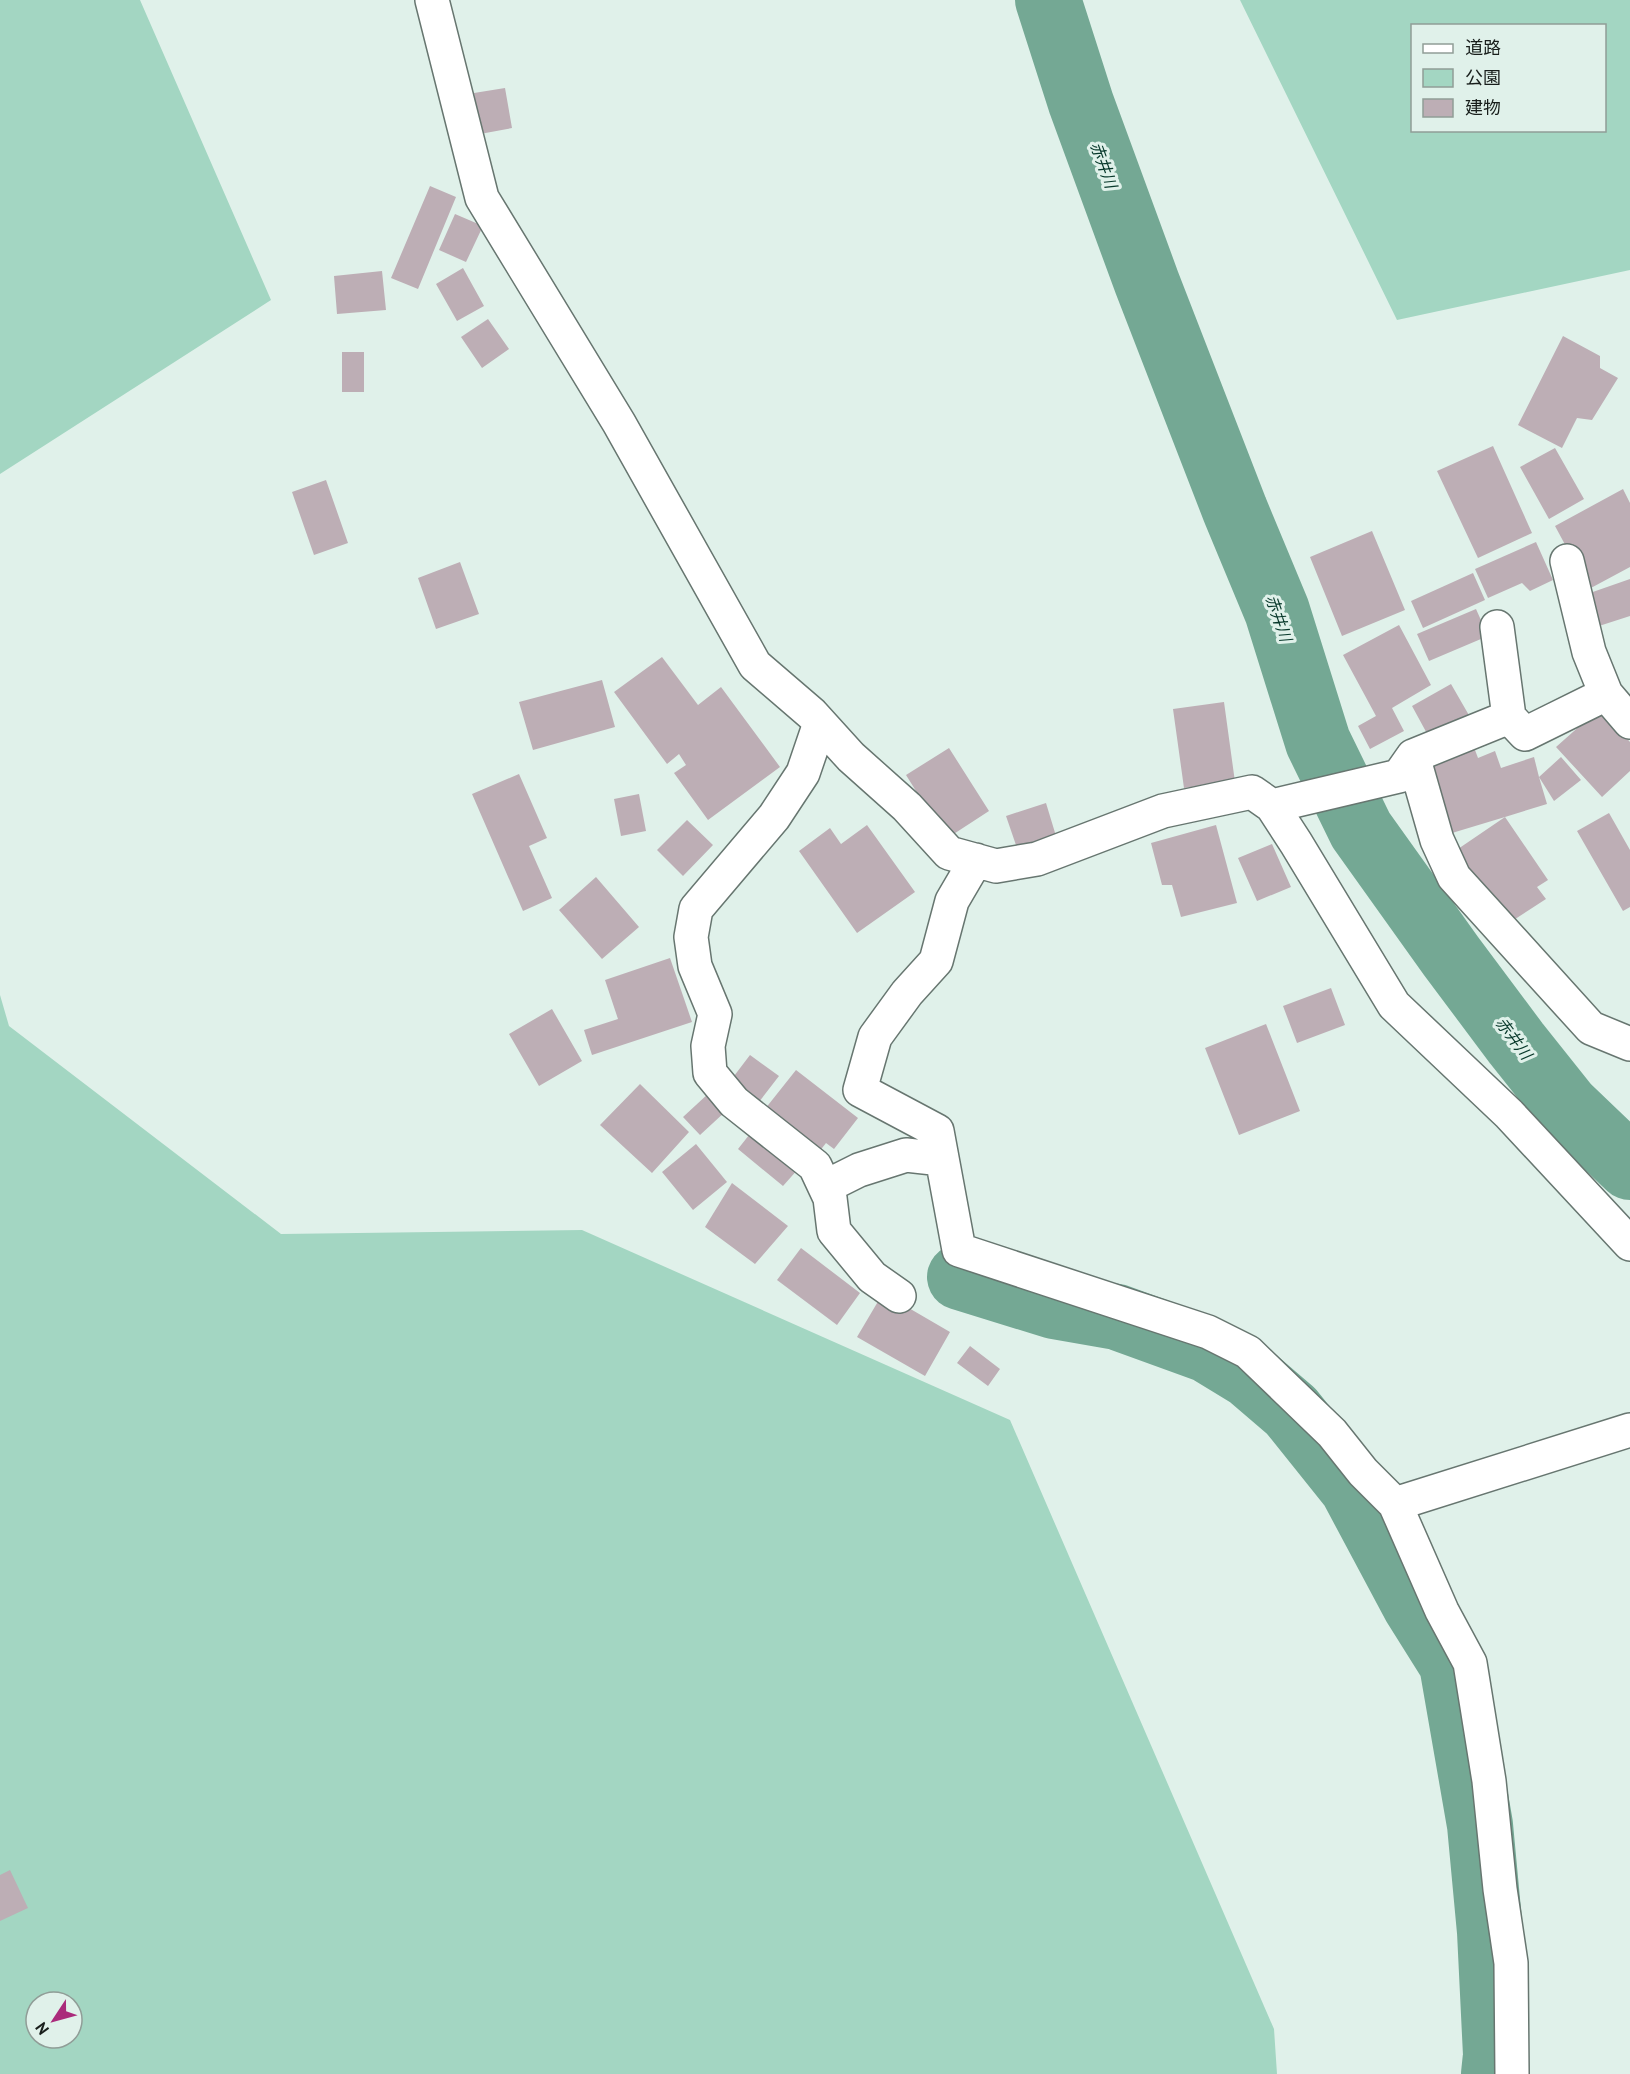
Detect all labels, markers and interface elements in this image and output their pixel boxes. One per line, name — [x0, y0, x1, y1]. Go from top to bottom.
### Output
legend — [1411, 24, 1606, 132]
text: 道路 — [1465, 36, 1501, 59]
text: 公園 — [1465, 66, 1501, 89]
text: 建物 — [1465, 96, 1501, 119]
water label: 赤井川 — [1086, 139, 1122, 193]
water label: 赤井川 — [1262, 592, 1297, 646]
water label: 赤井川 — [1492, 1013, 1538, 1065]
north arrow — [24, 1990, 84, 2050]
text: N — [31, 2019, 53, 2039]

